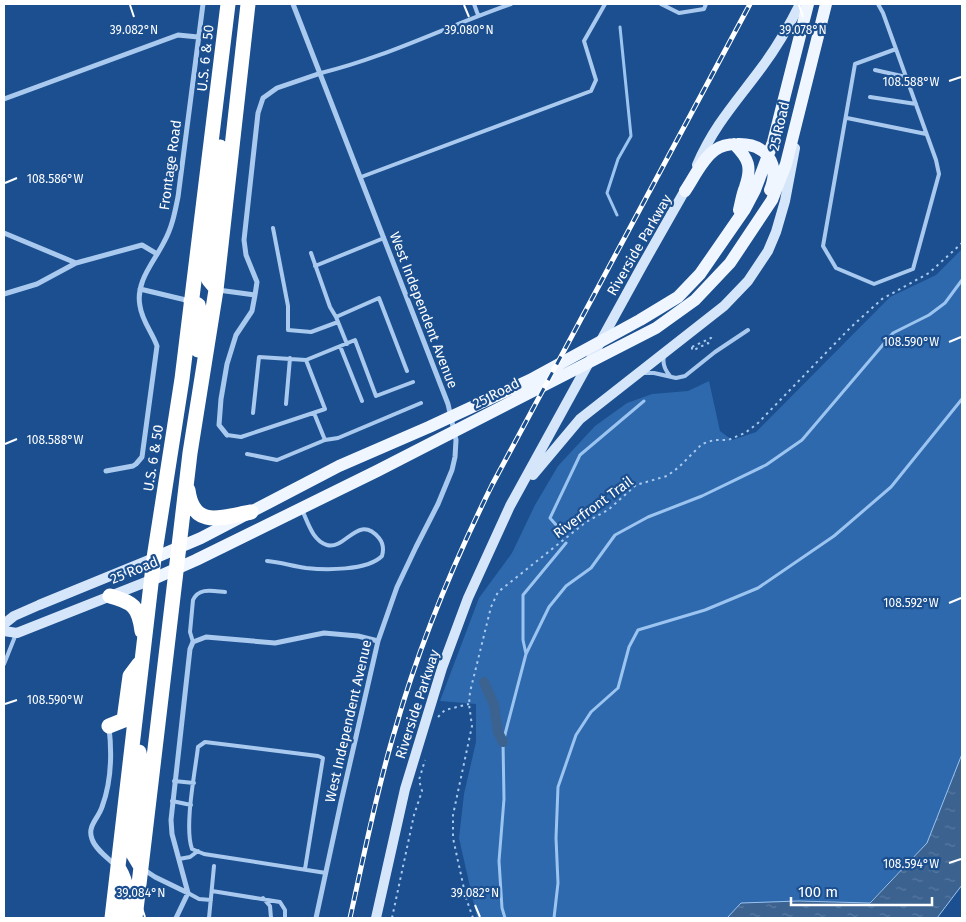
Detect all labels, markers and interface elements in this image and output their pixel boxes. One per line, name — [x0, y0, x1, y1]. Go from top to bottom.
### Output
text: 39.082°N — [110, 23, 158, 37]
text: 39.080°N — [444, 23, 494, 37]
text: 39.078°N — [779, 23, 827, 37]
street label: U.S. 6 & 50 — [194, 24, 217, 92]
text: 108.588°W — [883, 75, 940, 89]
street label: 25 Road — [766, 100, 793, 152]
street label: Frontage Road — [156, 119, 185, 211]
text: 108.586°W — [27, 172, 83, 186]
street label: Riverside Parkway — [604, 192, 675, 299]
street label: West Independent Avenue — [386, 230, 461, 391]
text: 108.590°W — [883, 335, 939, 349]
street label: 25 Road — [470, 375, 522, 412]
street label: U.S. 6 & 50 — [140, 423, 167, 493]
text: 108.588°W — [27, 433, 84, 447]
street label: Riverfront Trail — [550, 473, 637, 542]
street label: 25 Road — [108, 553, 161, 588]
text: 108.592°W — [883, 596, 939, 610]
street label: West Independent Avenue — [322, 638, 375, 804]
street label: Riverside Parkway — [392, 647, 443, 761]
text: 108.590°W — [27, 693, 83, 707]
text: 108.594°W — [883, 857, 939, 871]
scale bar — [791, 874, 932, 906]
text: 100 m — [798, 883, 838, 901]
text: 39.084°N — [116, 886, 166, 900]
text: 39.082°N — [451, 886, 499, 900]

